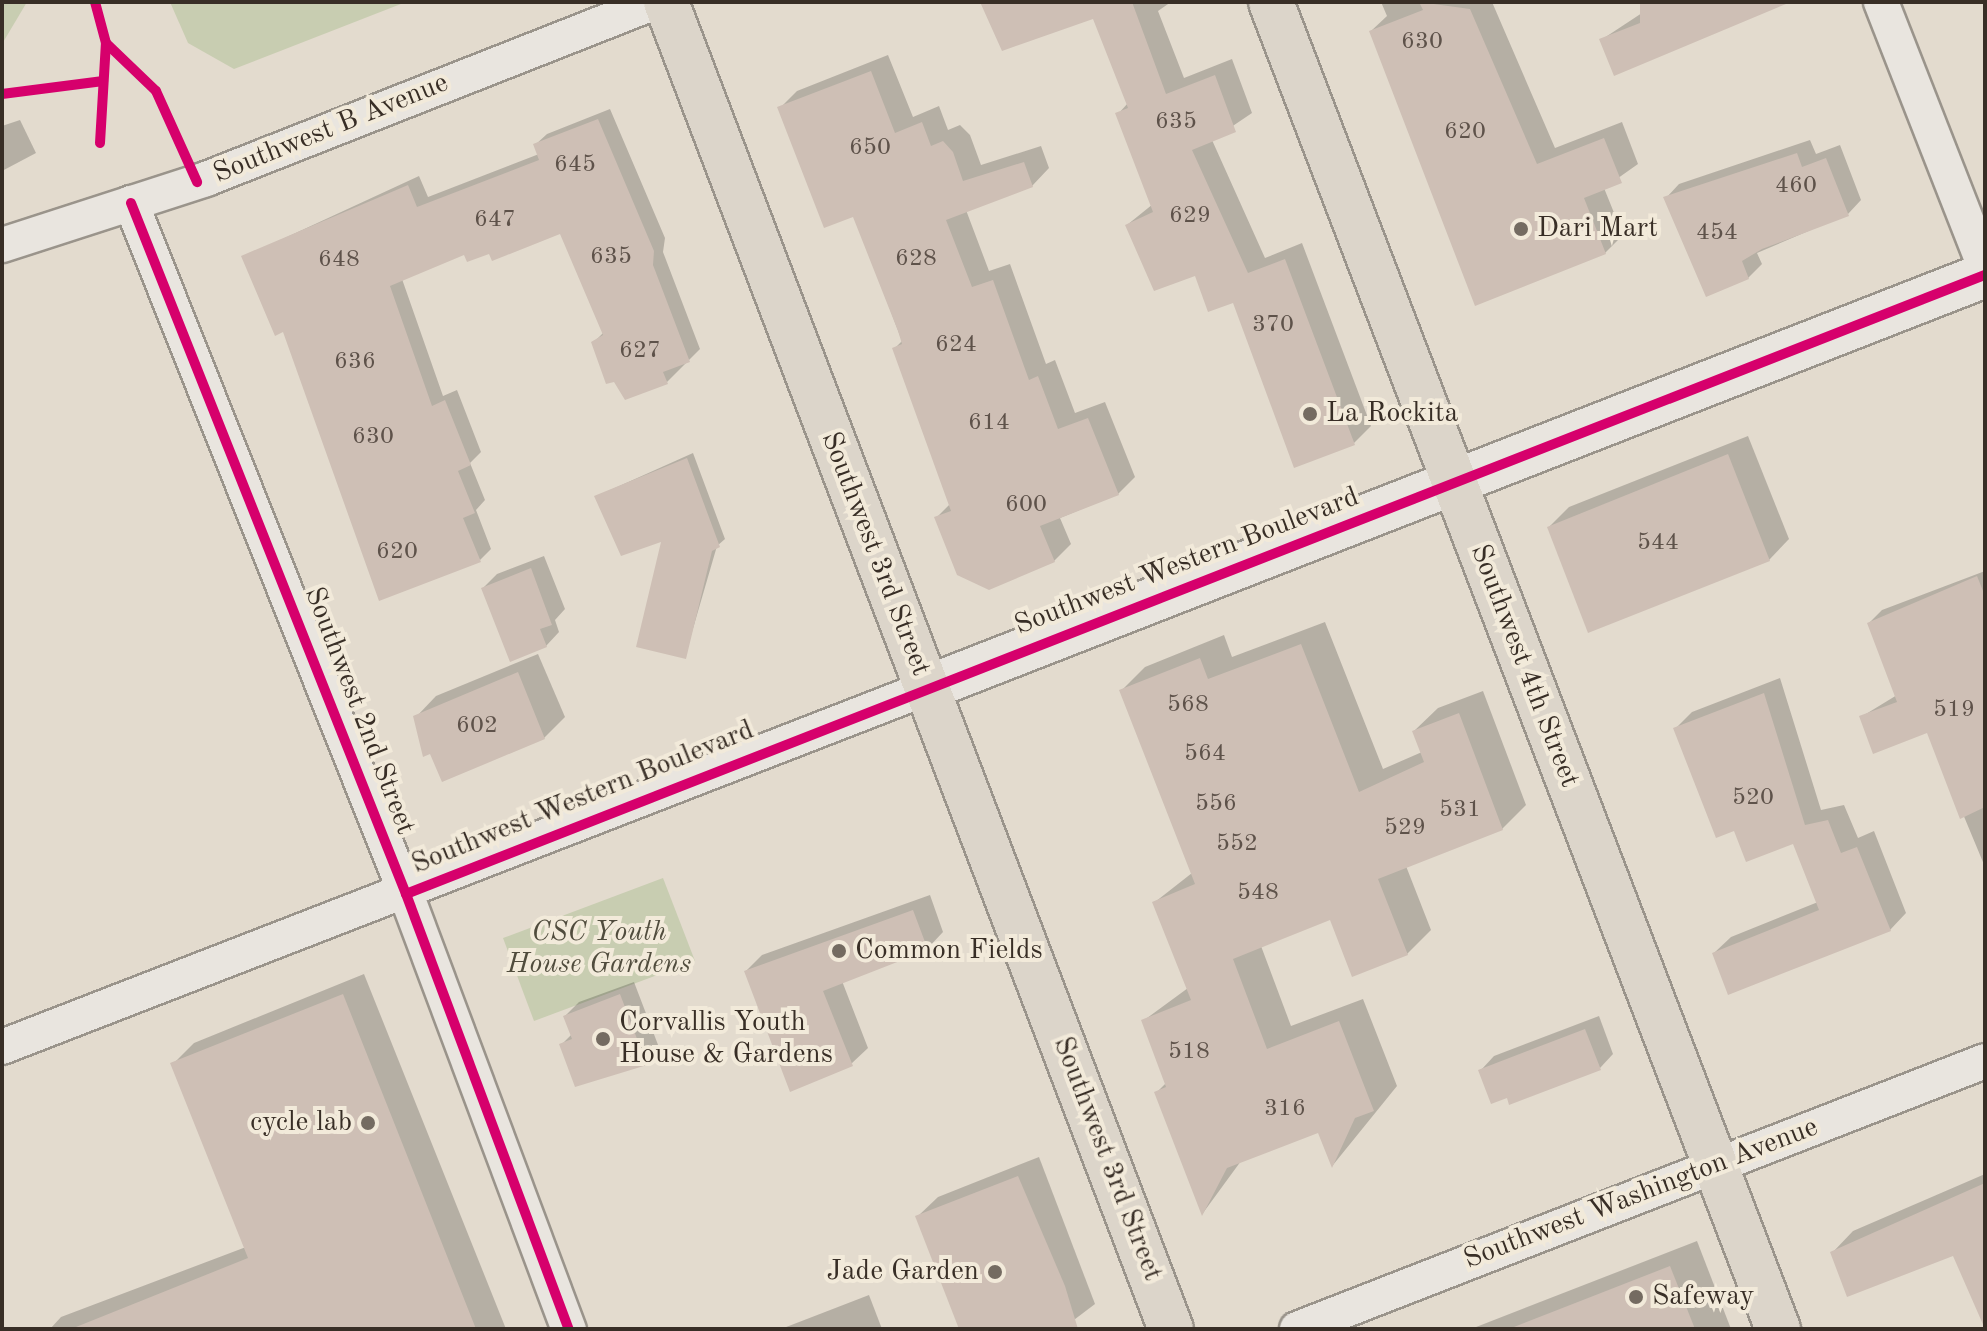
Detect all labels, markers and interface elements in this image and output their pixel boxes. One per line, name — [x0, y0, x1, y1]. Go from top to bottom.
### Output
house number: 630 — [1401, 29, 1443, 57]
street label: Southwest B Avenue — [209, 67, 453, 191]
house number: 635 — [1155, 109, 1197, 137]
house number: 620 — [1444, 119, 1486, 147]
house number: 650 — [849, 135, 891, 163]
house number: 645 — [554, 152, 596, 180]
house number: 460 — [1775, 173, 1817, 201]
house number: 629 — [1169, 203, 1211, 231]
house number: 647 — [474, 207, 516, 235]
place label: Dari Mart — [1537, 212, 1658, 246]
marker: Dari Mart — [1512, 220, 1530, 238]
house number: 454 — [1696, 220, 1738, 248]
house number: 635 — [590, 244, 632, 272]
house number: 628 — [895, 246, 937, 274]
house number: 648 — [318, 247, 360, 275]
house number: 370 — [1252, 312, 1294, 340]
house number: 624 — [935, 332, 977, 360]
house number: 627 — [619, 338, 661, 366]
house number: 636 — [334, 349, 376, 377]
place label: La Rockita — [1326, 397, 1458, 431]
marker: La Rockita — [1301, 405, 1319, 423]
house number: 614 — [968, 410, 1010, 438]
house number: 630 — [352, 424, 394, 452]
street label: Southwest 3rd Street — [813, 427, 937, 681]
street label: Southwest Western Boulevard — [1010, 481, 1364, 643]
house number: 600 — [1005, 492, 1047, 520]
house number: 544 — [1637, 530, 1679, 558]
house number: 620 — [376, 539, 418, 567]
street label: Southwest 4th Street — [1462, 540, 1586, 792]
street label: Southwest 2nd Street — [296, 583, 422, 839]
house number: 568 — [1167, 692, 1209, 720]
house number: 519 — [1933, 697, 1975, 725]
house number: 602 — [456, 713, 498, 741]
street label: Southwest Western Boulevard — [407, 714, 759, 882]
house number: 564 — [1184, 741, 1226, 769]
house number: 520 — [1732, 785, 1774, 813]
house number: 556 — [1195, 791, 1237, 819]
house number: 531 — [1439, 797, 1481, 825]
house number: 529 — [1384, 815, 1426, 843]
house number: 552 — [1216, 831, 1258, 859]
house number: 548 — [1237, 880, 1279, 908]
park label: CSC Youth House Gardens — [507, 916, 691, 982]
place label: Common Fields — [855, 934, 1043, 968]
marker: Common Fields — [830, 942, 848, 960]
place label: Corvallis Youth House & Gardens — [619, 1006, 833, 1072]
marker: Corvallis Youth House & Gardens — [594, 1030, 612, 1048]
street label: Southwest 3rd Street — [1045, 1032, 1169, 1286]
house number: 518 — [1168, 1039, 1210, 1067]
house number: 316 — [1264, 1096, 1306, 1124]
place label: cycle lab — [250, 1106, 352, 1140]
street label: Southwest Washington Avenue — [1459, 1111, 1823, 1277]
marker: cycle lab — [359, 1114, 377, 1132]
place label: Jade Garden — [827, 1255, 979, 1289]
marker: Jade Garden — [986, 1263, 1004, 1281]
place label: Safeway — [1652, 1280, 1754, 1314]
marker: Safeway — [1627, 1288, 1645, 1306]

